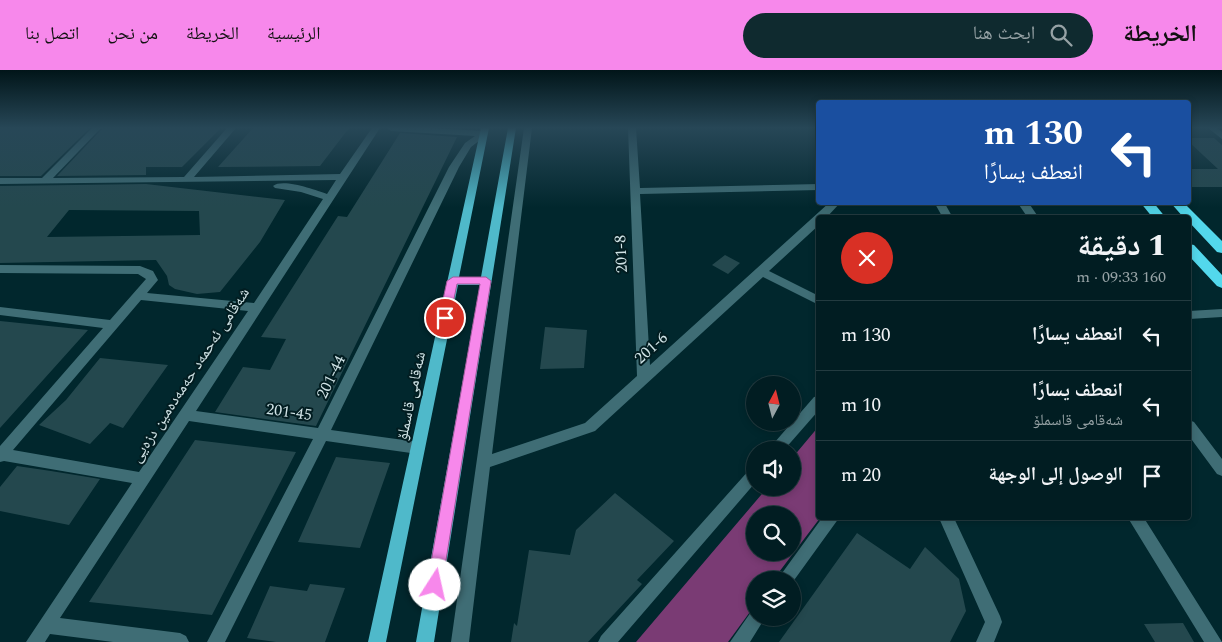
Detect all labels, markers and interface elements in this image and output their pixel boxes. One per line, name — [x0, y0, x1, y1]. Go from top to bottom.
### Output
search box — [743, 13, 1093, 58]
text: الخريطة — [1123, 16, 1197, 52]
text: ابحث هنا — [973, 19, 1035, 48]
text: اتصل بنا — [25, 20, 79, 47]
text: من نحن — [107, 20, 158, 47]
text: الخريطة — [186, 20, 239, 47]
text: الرئيسية — [267, 20, 320, 47]
icon: search — [1047, 21, 1075, 49]
text: 130 m — [984, 107, 1083, 160]
icon: left — [1101, 120, 1166, 185]
text: انعطف يسارًا — [984, 156, 1083, 189]
text: 1 دقيقة — [1078, 223, 1166, 269]
button: close — [841, 232, 893, 284]
street label: 201-8 — [608, 234, 634, 274]
text: 160 m · 09:33 — [1076, 265, 1166, 289]
street label: شەقامی ئەحمەد حەمەدەمین دزەیی — [124, 283, 256, 467]
pin — [424, 297, 466, 339]
icon: arrive — [431, 304, 459, 332]
text: انعطف يسارًا — [1032, 320, 1123, 349]
text: 130 m — [841, 321, 891, 350]
icon: left — [1138, 322, 1166, 350]
street label: 201-6 — [629, 326, 673, 370]
street label: شەقامی قاسملۆ — [390, 349, 432, 443]
street label: 201-44 — [310, 351, 352, 403]
north arrow — [746, 376, 801, 431]
map controls — [746, 376, 801, 626]
text: انعطف يسارًا — [1032, 376, 1123, 405]
text: 10 m — [841, 391, 881, 420]
icon: left — [1138, 392, 1166, 420]
street label: 201-45 — [265, 397, 313, 427]
text: شەقامی قاسملۆ — [1033, 408, 1123, 432]
button: sound — [746, 441, 801, 496]
text: الوصول إلى الوجهة — [989, 460, 1123, 489]
text: 20 m — [841, 461, 881, 490]
icon: arrive — [1138, 462, 1166, 490]
button: search — [746, 506, 801, 561]
position arrow — [408, 558, 460, 610]
button: layers — [746, 571, 801, 626]

